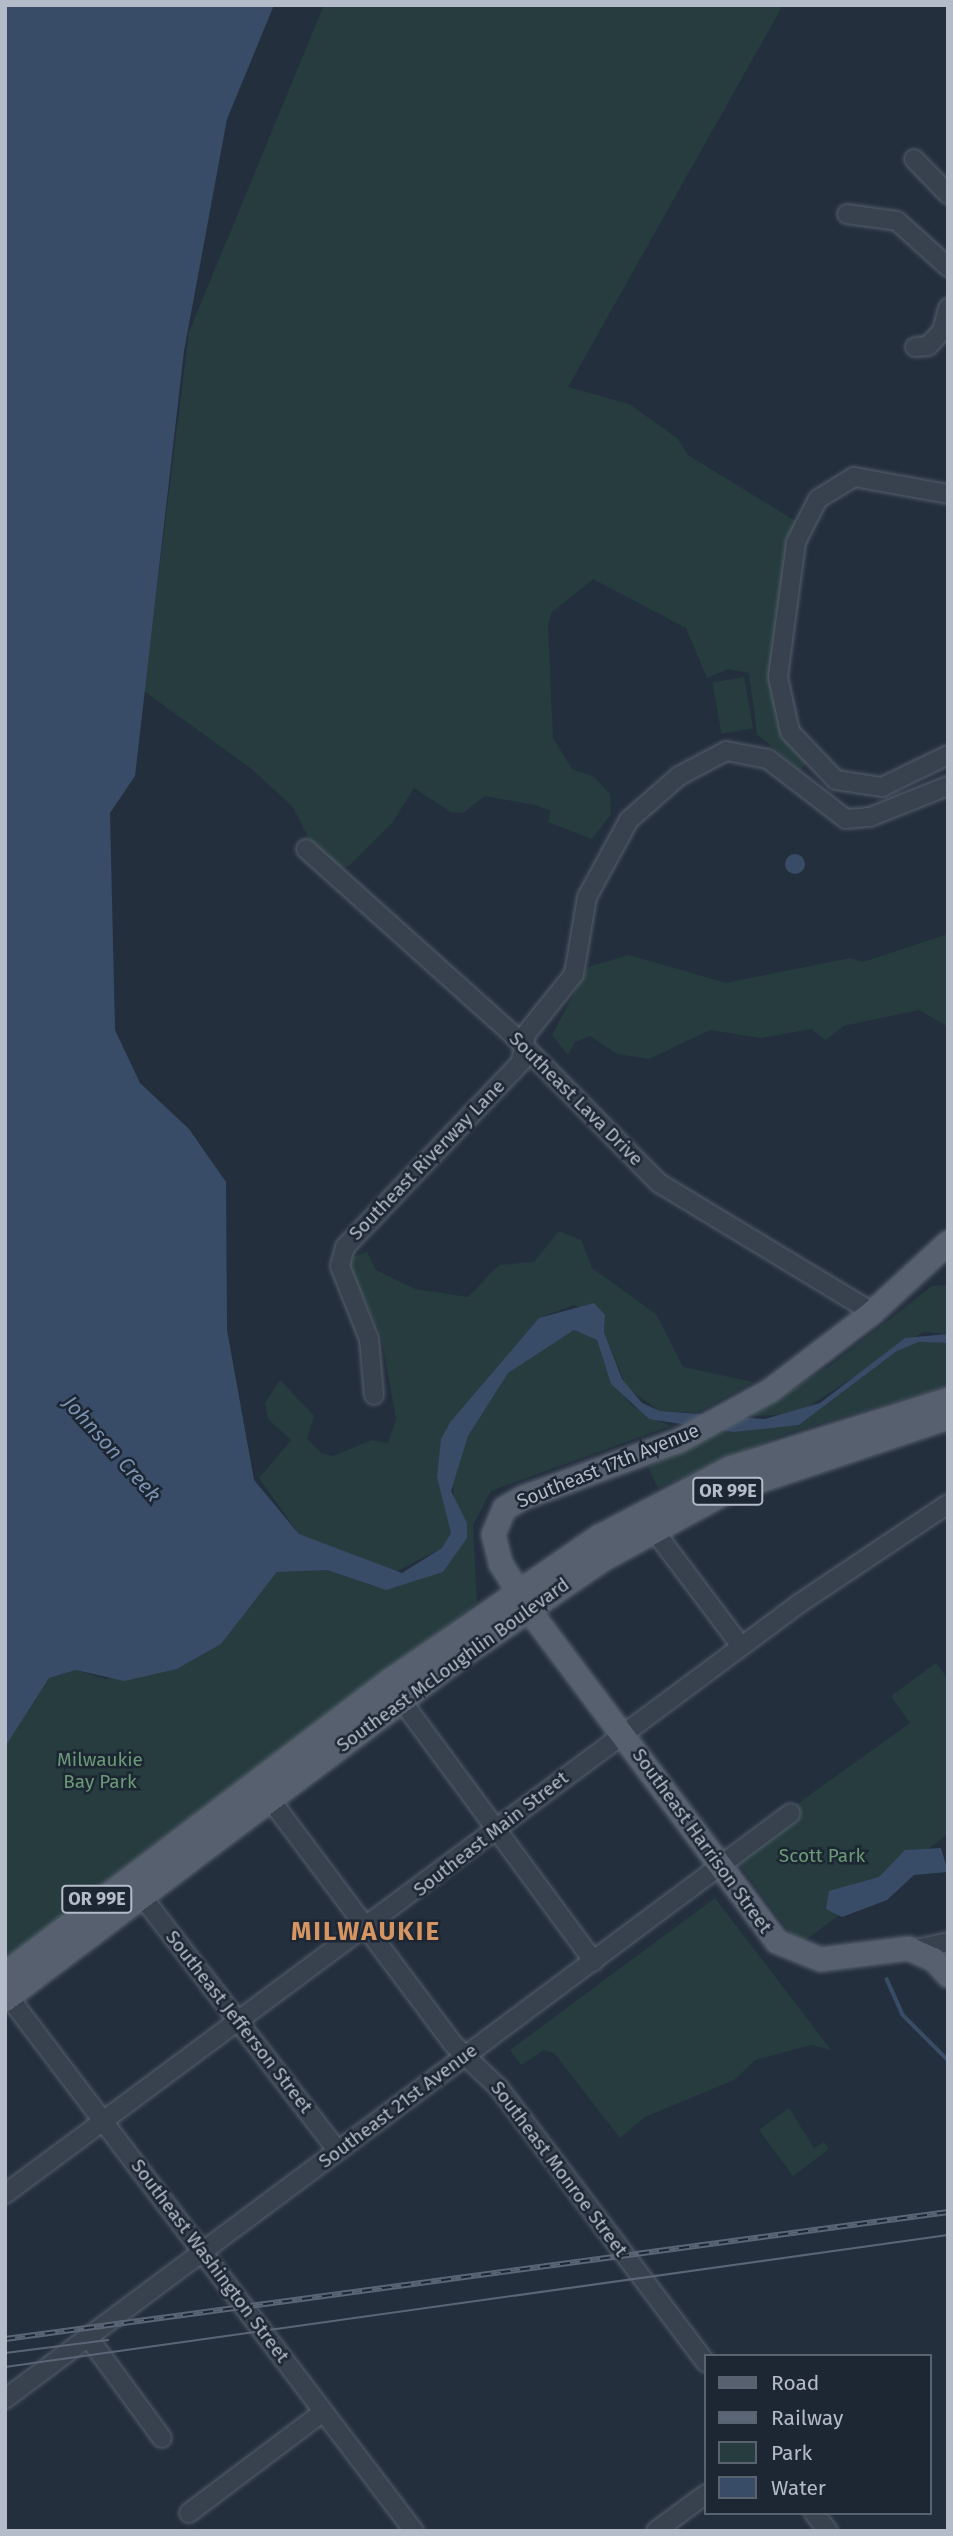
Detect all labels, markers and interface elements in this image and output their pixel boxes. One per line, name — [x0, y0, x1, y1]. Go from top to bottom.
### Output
street label: Southeast Lava Drive — [504, 1027, 648, 1171]
street label: Southeast Riverway Lane — [344, 1075, 510, 1245]
water label: Johnson Creek — [58, 1391, 166, 1507]
street label: Southeast 17th Avenue — [514, 1419, 702, 1513]
road number: OR 99E — [691, 1476, 765, 1506]
street label: Southeast McLoughlin Boulevard — [332, 1573, 574, 1757]
street label: Southeast Harrison Street — [627, 1744, 777, 1938]
park label: Milwaukie Bay Park — [57, 1749, 143, 1793]
street label: Southeast Main Street — [409, 1767, 573, 1901]
park label: Scott Park — [779, 1845, 865, 1867]
road number: OR 99E — [60, 1884, 134, 1913]
district label: MILWAUKIE — [292, 1916, 440, 1948]
street label: Southeast Jefferson Street — [161, 1926, 317, 2118]
street label: Southeast 21st Avenue — [314, 2039, 482, 2173]
street label: Southeast Monroe Street — [486, 2077, 632, 2261]
street label: Southeast Washington Street — [126, 2155, 294, 2367]
legend — [704, 2354, 932, 2515]
text: Road — [771, 2370, 819, 2396]
text: Railway — [771, 2405, 843, 2431]
text: Park — [771, 2440, 812, 2466]
text: Water — [771, 2475, 826, 2501]

